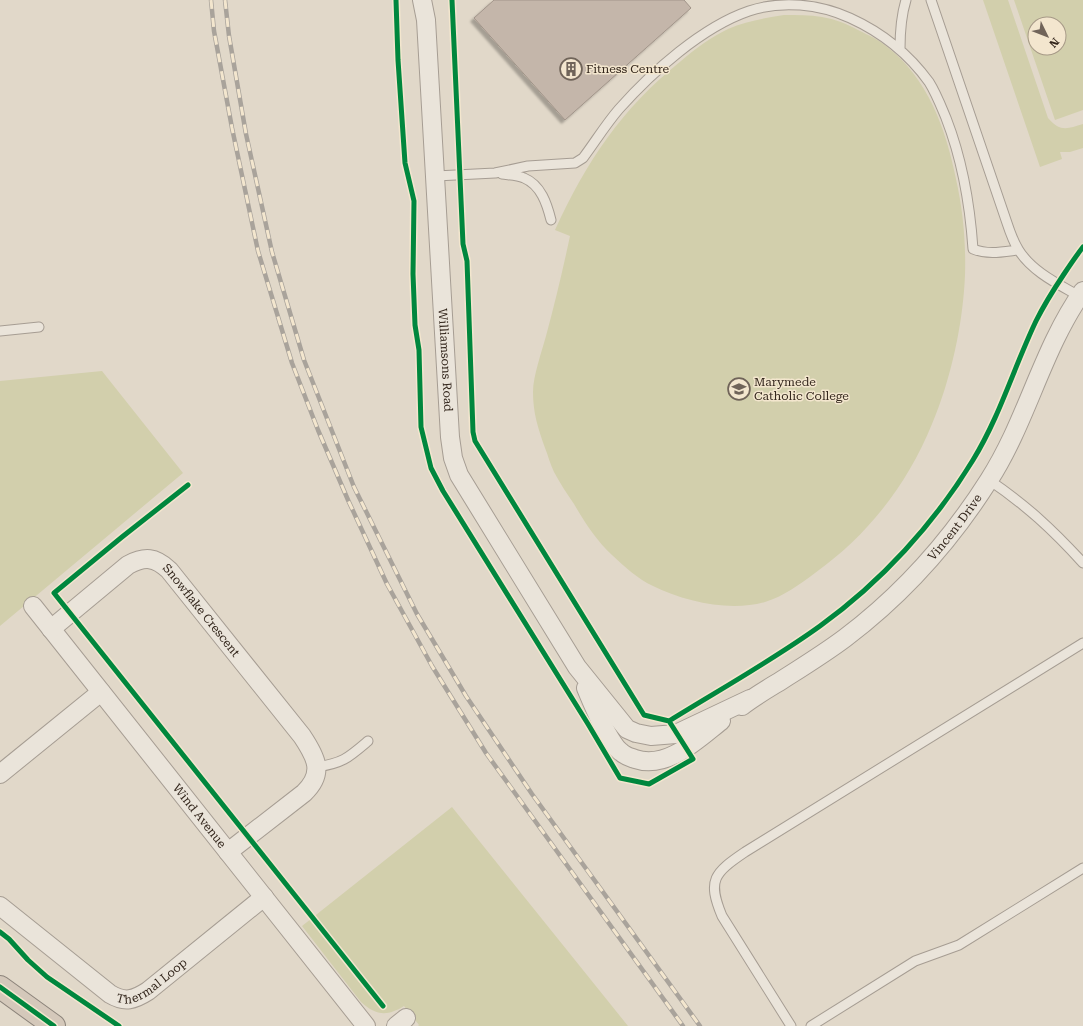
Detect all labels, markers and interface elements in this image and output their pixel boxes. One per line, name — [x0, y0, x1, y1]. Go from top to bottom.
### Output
north arrow — [1027, 16, 1067, 56]
text: N — [1046, 35, 1062, 50]
building icon: Fitness Centre — [558, 56, 584, 82]
place label: Fitness Centre — [586, 62, 669, 76]
street label: Williamsons Road — [436, 308, 456, 413]
place label: Marymede Catholic College — [754, 375, 849, 403]
school or university icon: Marymede Catholic College — [726, 376, 752, 402]
street label: Vincent Drive — [925, 491, 985, 563]
street label: Snowflake Crescent — [160, 561, 243, 660]
street label: Wind Avenue — [170, 781, 229, 851]
street label: Thermal Loop — [115, 955, 190, 1007]

